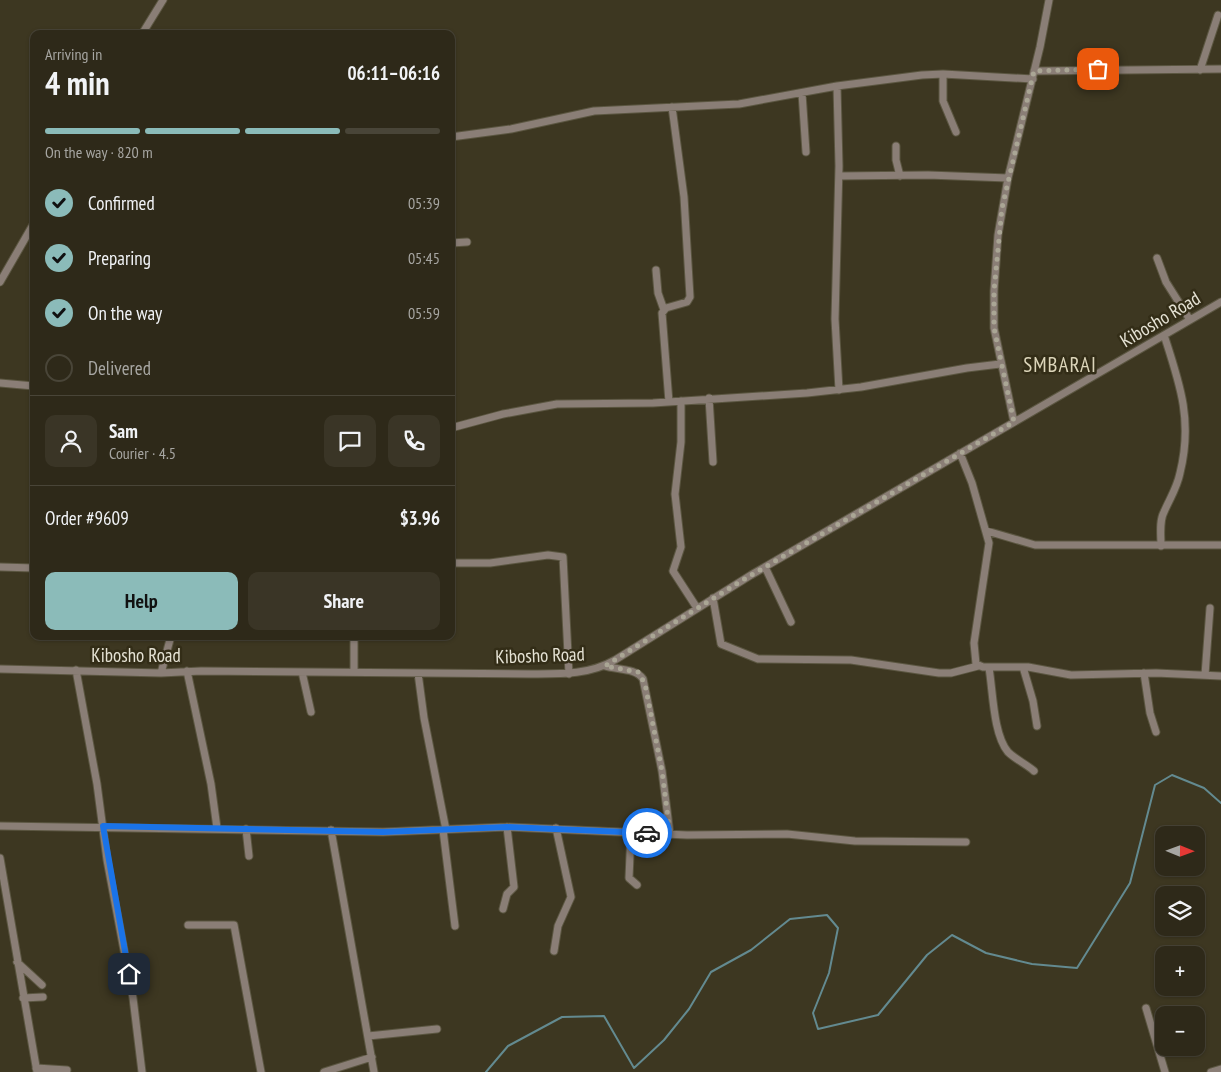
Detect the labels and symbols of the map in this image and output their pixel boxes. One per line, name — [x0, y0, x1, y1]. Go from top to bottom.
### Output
pin — [1077, 48, 1119, 90]
street label: Kibosho Road — [1116, 286, 1204, 352]
district label: SMBARAI — [1023, 351, 1097, 378]
street label: Kibosho Road — [495, 641, 585, 669]
street label: Kibosho Road — [91, 643, 181, 667]
courier — [622, 808, 672, 858]
north arrow — [1155, 826, 1205, 876]
pin — [108, 953, 150, 995]

